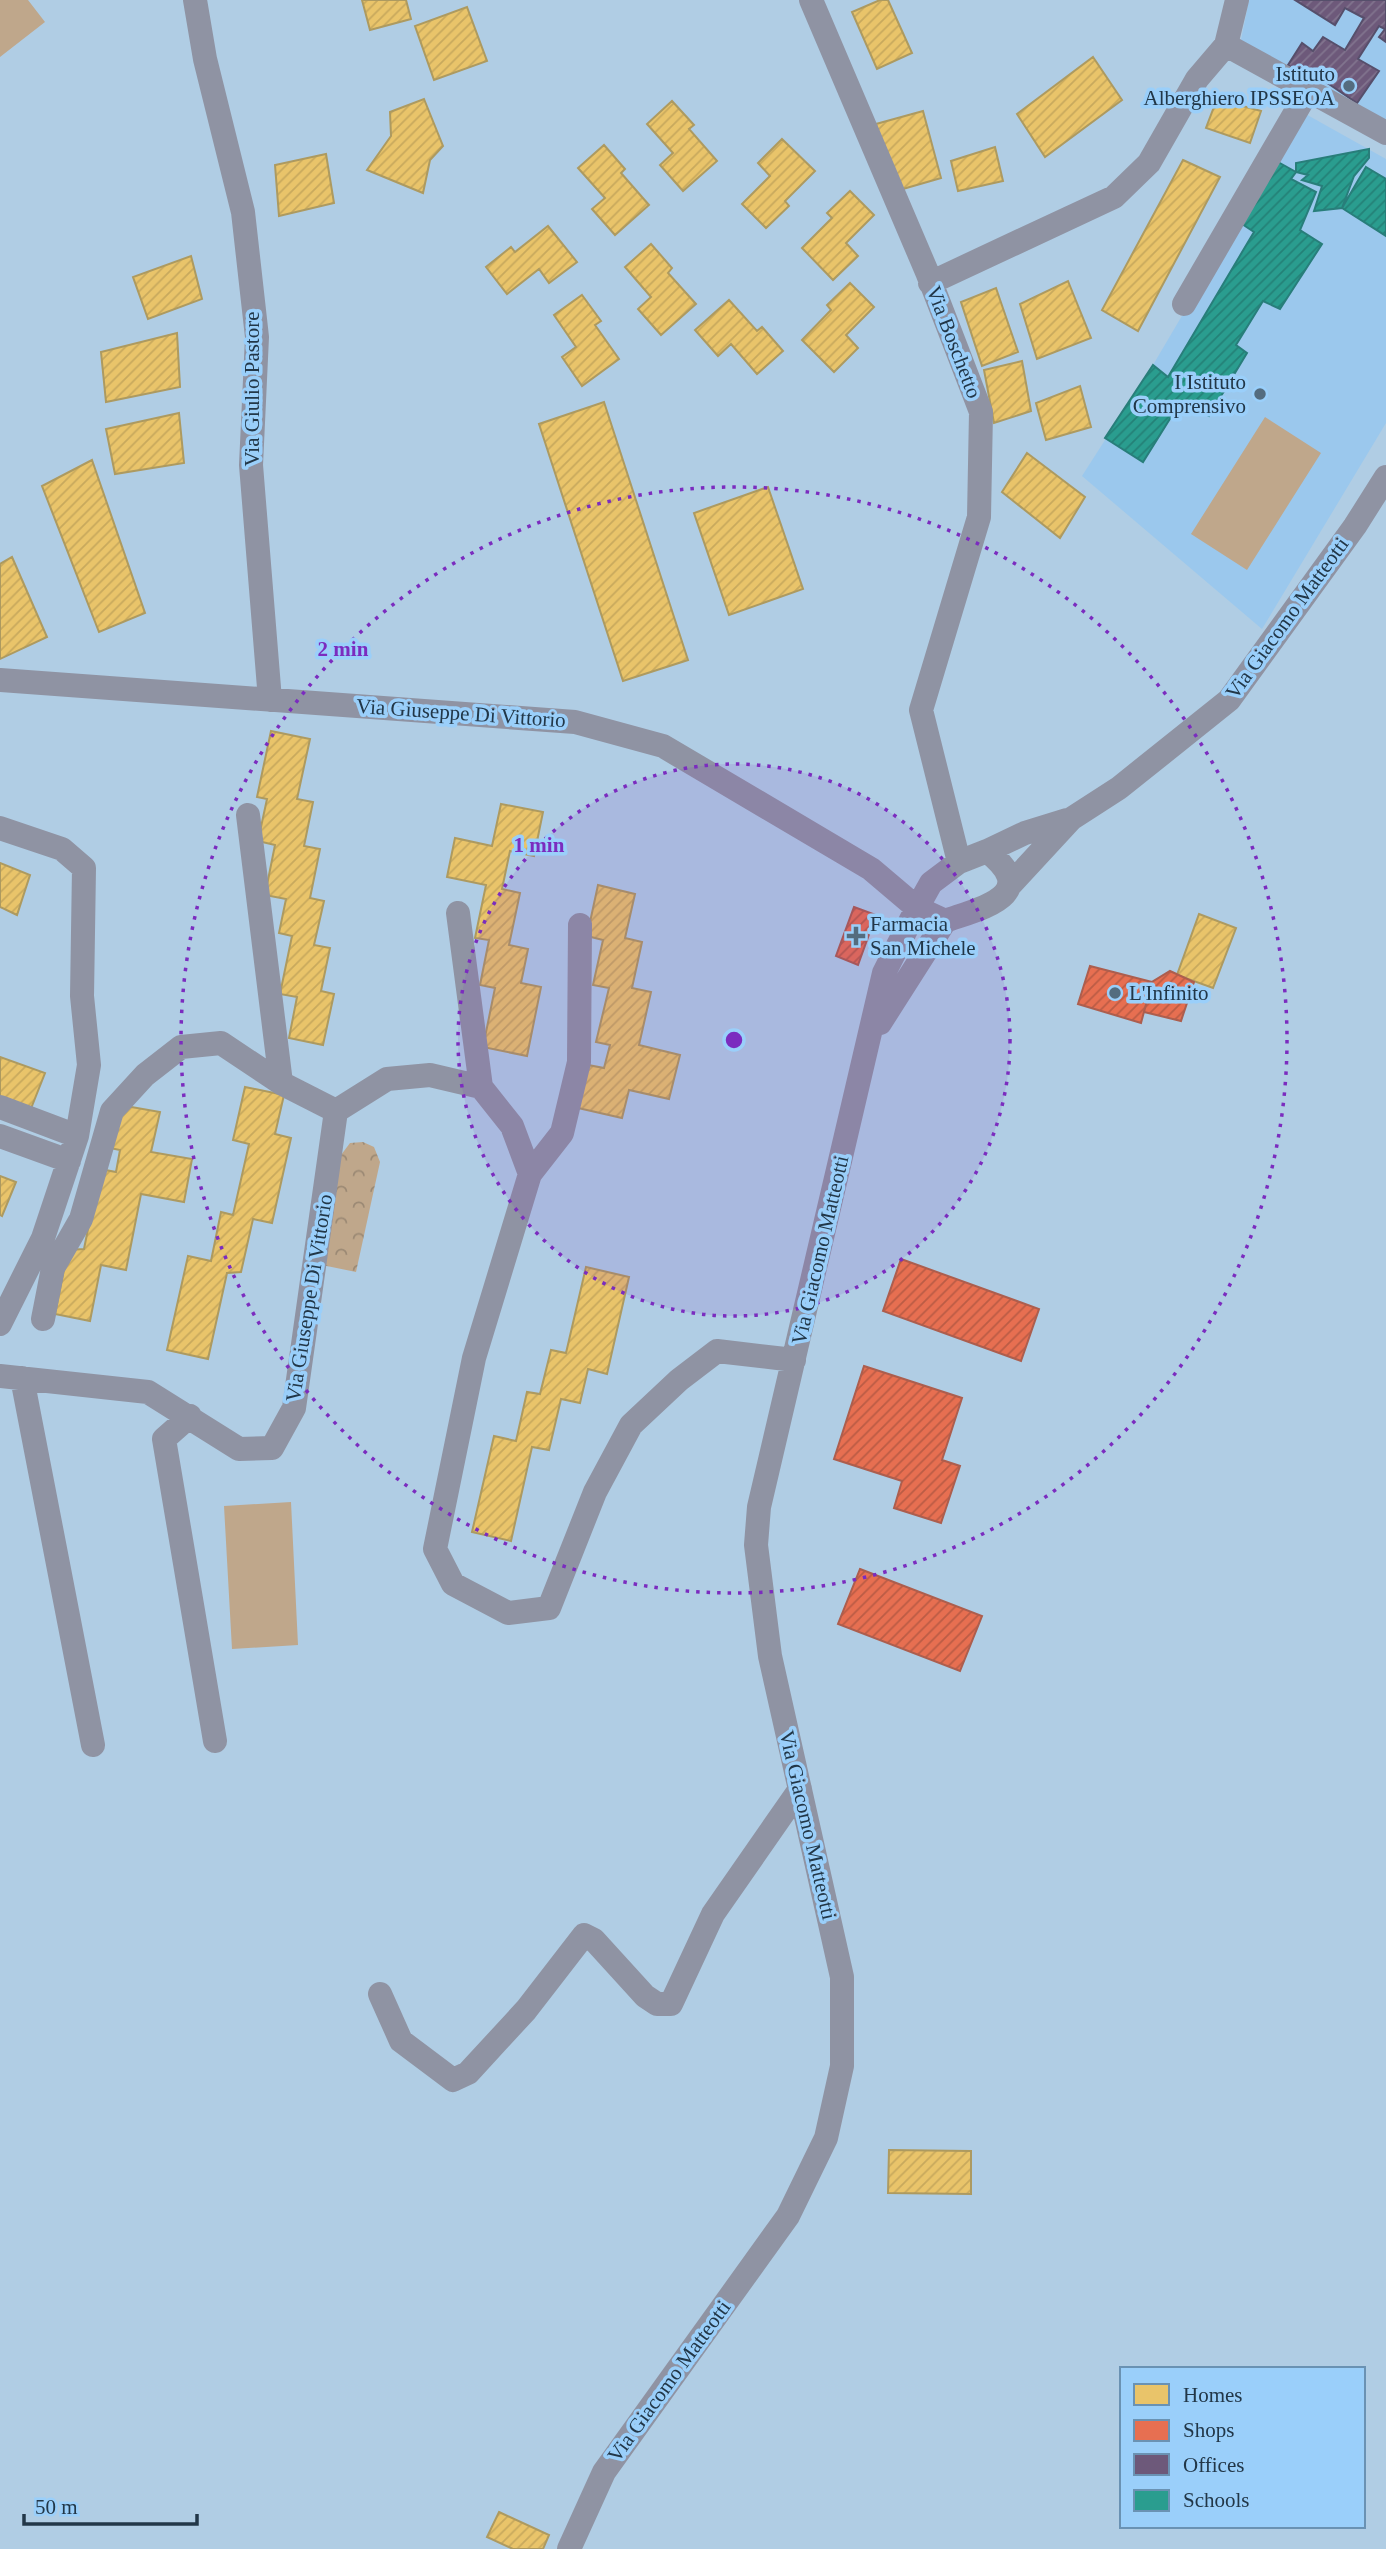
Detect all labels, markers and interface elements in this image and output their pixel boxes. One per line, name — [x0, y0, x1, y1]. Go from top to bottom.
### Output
place label: Istituto Alberghiero IPSSEOA — [1143, 62, 1336, 110]
marker: Istituto Alberghiero IPSSEOA — [1341, 78, 1357, 94]
street label: Via Boschetto — [922, 282, 986, 402]
street label: Via Giulio Pastore — [240, 311, 264, 467]
place label: I Istituto Comprensivo — [1133, 370, 1246, 418]
marker: I Istituto Comprensivo — [1252, 386, 1268, 402]
street label: Via Giacomo Matteotti — [1220, 533, 1354, 703]
text: 2 min — [318, 637, 369, 661]
street label: Via Giuseppe Di Vittorio — [355, 694, 567, 732]
text: 1 min — [514, 833, 565, 857]
place label: Farmacia San Michele — [870, 912, 976, 960]
marker: Farmacia San Michele — [848, 928, 864, 944]
place label: L'Infinito — [1129, 981, 1209, 1005]
marker: L'Infinito — [1107, 985, 1123, 1001]
centre of rings — [722, 1028, 746, 1052]
street label: Via Giacomo Matteotti — [787, 1153, 853, 1347]
street label: Via Giuseppe Di Vittorio — [281, 1192, 337, 1404]
street label: Via Giacomo Matteotti — [775, 1728, 841, 1922]
street label: Via Giacomo Matteotti — [602, 2296, 736, 2466]
legend — [1120, 2367, 1365, 2528]
text: Homes — [1183, 2383, 1243, 2407]
text: Shops — [1183, 2418, 1234, 2442]
text: Offices — [1183, 2453, 1244, 2477]
scale bar — [24, 2482, 198, 2526]
text: Schools — [1183, 2488, 1250, 2512]
text: 50 m — [35, 2495, 78, 2519]

